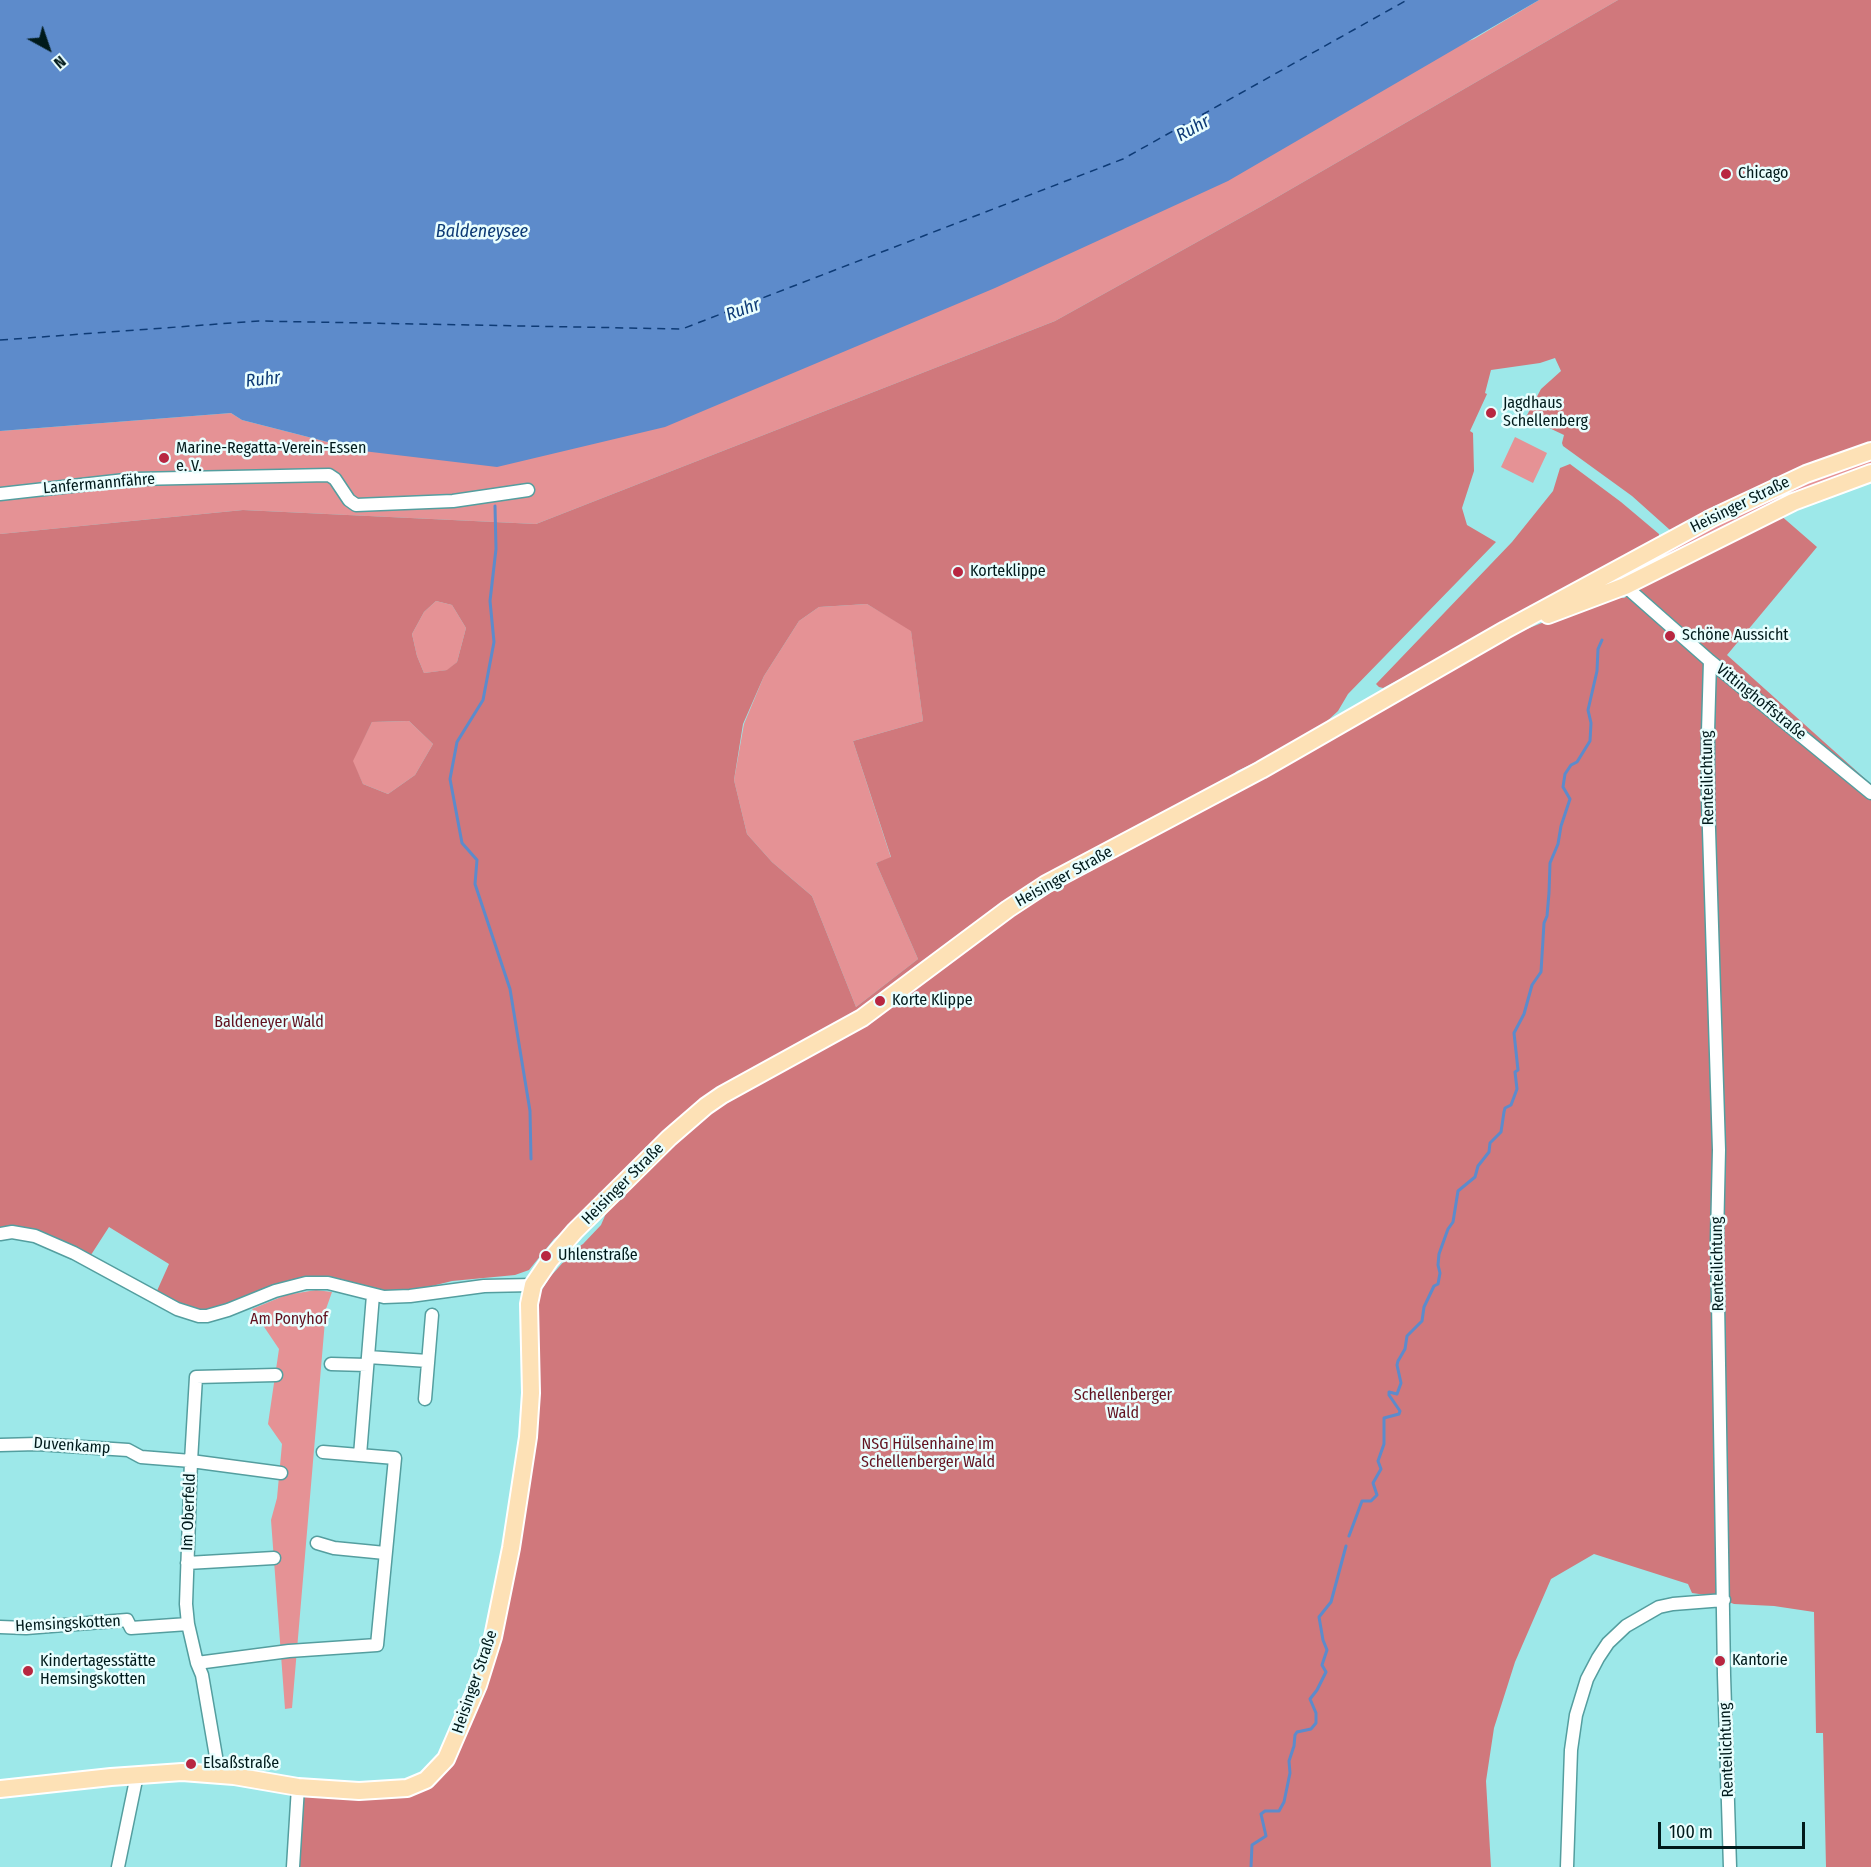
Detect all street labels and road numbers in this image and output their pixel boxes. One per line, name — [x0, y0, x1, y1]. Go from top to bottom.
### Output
street label: Lanfermannfähre — [42, 470, 156, 498]
street label: Heisinger Straße — [1687, 473, 1793, 537]
street label: Vittinghoffstraße — [1712, 660, 1810, 744]
street label: Renteilichtung — [1698, 730, 1718, 826]
street label: Heisinger Straße — [1012, 842, 1116, 912]
street label: Heisinger Straße — [578, 1139, 668, 1229]
street label: Renteilichtung — [1708, 1216, 1728, 1312]
street label: Duvenkamp — [33, 1434, 111, 1458]
street label: Im Oberfeld — [178, 1473, 200, 1551]
street label: Hemsingskotten — [15, 1612, 121, 1636]
street label: Heisinger Straße — [448, 1628, 502, 1736]
street label: Renteilichtung — [1716, 1702, 1738, 1798]

